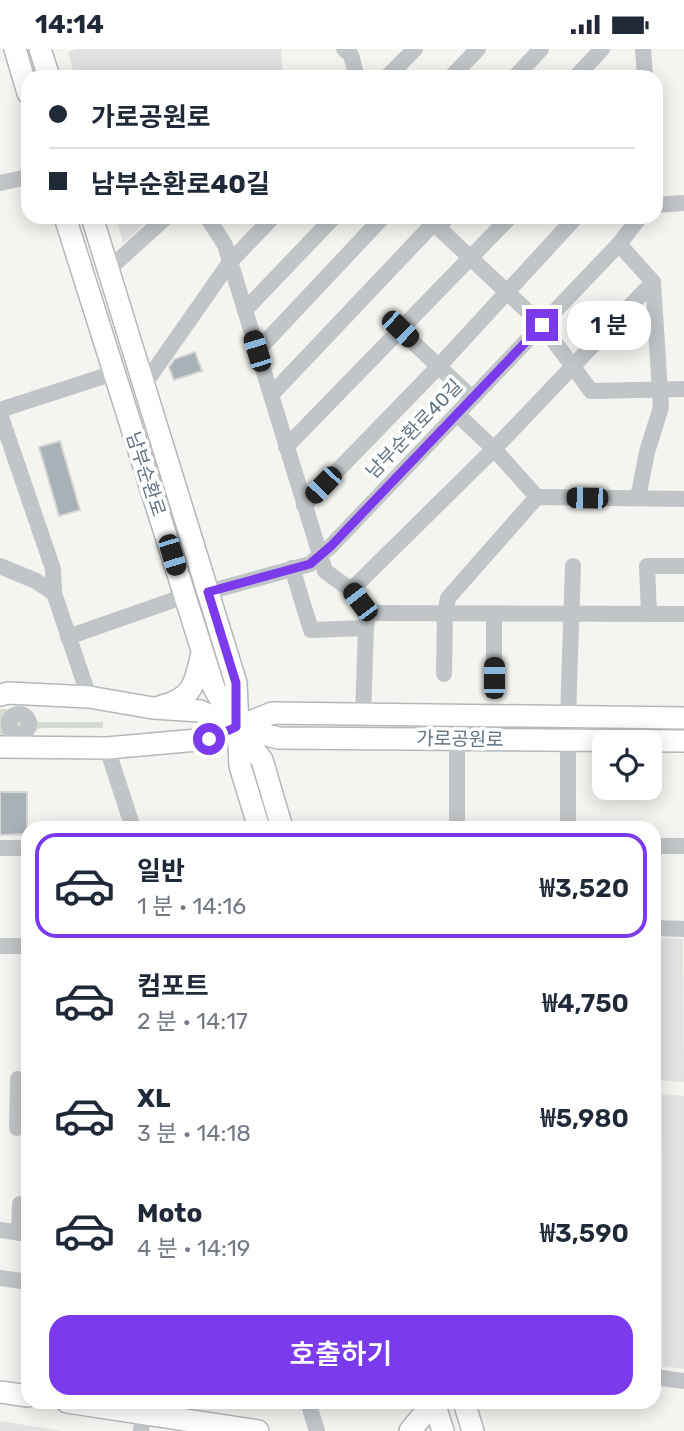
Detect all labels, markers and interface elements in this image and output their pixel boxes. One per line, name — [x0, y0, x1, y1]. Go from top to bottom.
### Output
text: 14:14 — [35, 9, 104, 40]
text: 가로공원로 — [91, 102, 211, 133]
text: 남부순환로40길 — [91, 169, 270, 200]
callout: 1 분 — [566, 301, 650, 349]
car — [378, 307, 423, 351]
route end — [526, 309, 558, 341]
text: 1 분 — [590, 311, 628, 339]
car — [241, 328, 274, 374]
street label: 남부순환로40길 — [361, 375, 467, 483]
street label: 남부순환로 — [122, 429, 170, 519]
car — [301, 463, 346, 507]
car — [566, 487, 609, 509]
car — [156, 532, 189, 578]
car — [339, 579, 382, 625]
car — [484, 657, 505, 699]
route start — [193, 723, 225, 755]
street label: 가로공원로 — [416, 727, 504, 751]
map controls — [592, 730, 662, 800]
button: locate — [592, 730, 662, 800]
icon: car — [53, 854, 116, 917]
text: 일반 — [137, 856, 185, 887]
text: ₩3,520 — [540, 873, 629, 904]
text: 1 분 · 14:16 — [137, 892, 246, 920]
icon: car — [53, 969, 116, 1032]
text: 컴포트 — [137, 971, 209, 1002]
text: ₩4,750 — [542, 988, 629, 1019]
text: 2 분 · 14:17 — [137, 1007, 248, 1035]
text: XL — [137, 1083, 170, 1114]
icon: car — [53, 1084, 116, 1147]
text: ₩5,980 — [541, 1103, 629, 1134]
text: 3 분 · 14:18 — [137, 1119, 251, 1147]
text: Moto — [137, 1198, 202, 1229]
icon: car — [53, 1199, 116, 1262]
text: ₩3,590 — [540, 1218, 629, 1249]
text: 4 분 · 14:19 — [137, 1234, 250, 1262]
button: 호출하기 — [49, 1315, 633, 1395]

